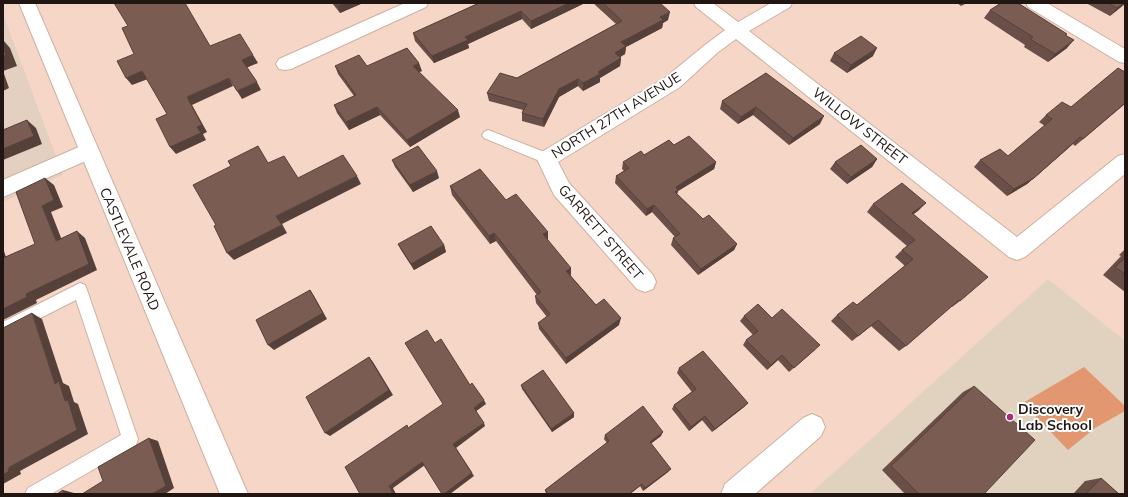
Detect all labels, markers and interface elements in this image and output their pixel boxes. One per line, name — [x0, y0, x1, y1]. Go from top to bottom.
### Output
street label: NORTH 27TH AVENUE — [548, 68, 684, 162]
street label: WILLOW STREET — [809, 83, 911, 169]
street label: GARRETT STREET — [555, 181, 648, 284]
street label: CASTLEVALE ROAD — [96, 185, 164, 313]
place label: Discovery Lab School — [1018, 400, 1092, 434]
marker: Discovery Lab School — [1005, 412, 1015, 422]

